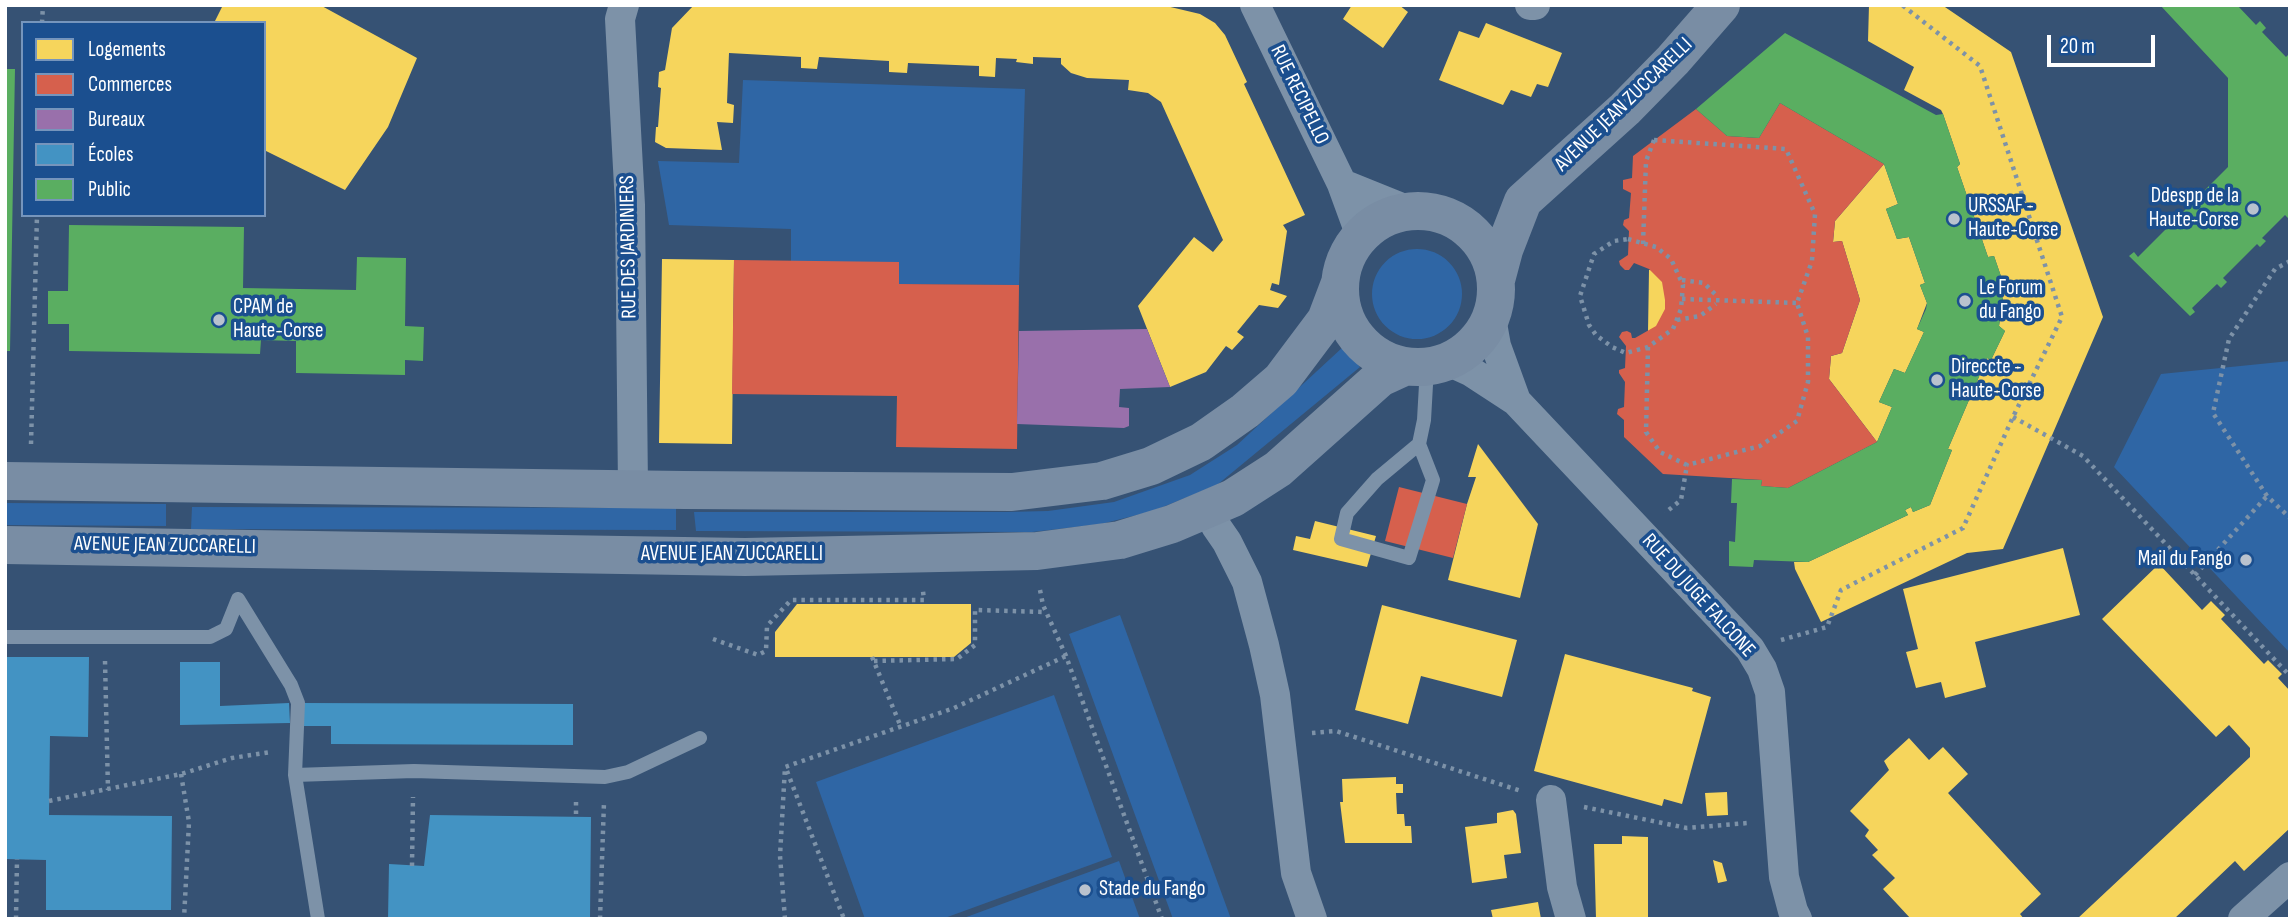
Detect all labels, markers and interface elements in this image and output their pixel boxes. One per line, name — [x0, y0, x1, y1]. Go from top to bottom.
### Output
legend — [21, 21, 266, 217]
scale bar — [2050, 21, 2158, 65]
street label: AVENUE JEAN ZUCCARELLI — [1550, 33, 1698, 177]
text: 20 m — [2060, 34, 2095, 59]
text: Logements — [88, 37, 166, 62]
street label: RUE RECIPELLO — [1264, 41, 1334, 149]
text: Commerces — [88, 72, 172, 97]
text: Bureaux — [88, 107, 145, 132]
text: Écoles — [88, 142, 133, 167]
street label: RUE DES JARDINIERS — [615, 175, 643, 319]
text: Public — [88, 177, 131, 202]
place label: Ddespp de la Haute-Corse — [2149, 184, 2239, 234]
place label: URSSAF - Haute-Corse — [1968, 194, 2058, 244]
marker: Ddespp de la Haute-Corse — [2245, 201, 2261, 217]
marker: URSSAF - Haute-Corse — [1946, 211, 1962, 227]
place label: Le Forum du Fango — [1979, 276, 2043, 326]
marker: Le Forum du Fango — [1957, 293, 1973, 309]
place label: CPAM de Haute-Corse — [233, 295, 323, 345]
marker: CPAM de Haute-Corse — [211, 312, 227, 328]
place label: Direccte - Haute-Corse — [1951, 355, 2041, 405]
marker: Direccte - Haute-Corse — [1929, 372, 1945, 388]
street label: RUE DU JUGE FALCONE — [1636, 529, 1760, 663]
street label: AVENUE JEAN ZUCCARELLI — [74, 532, 256, 560]
street label: AVENUE JEAN ZUCCARELLI — [641, 542, 823, 568]
place label: Mail du Fango — [2138, 547, 2232, 573]
marker: Mail du Fango — [2238, 552, 2254, 568]
place label: Stade du Fango — [1099, 877, 1205, 903]
marker: Stade du Fango — [1077, 882, 1093, 898]

